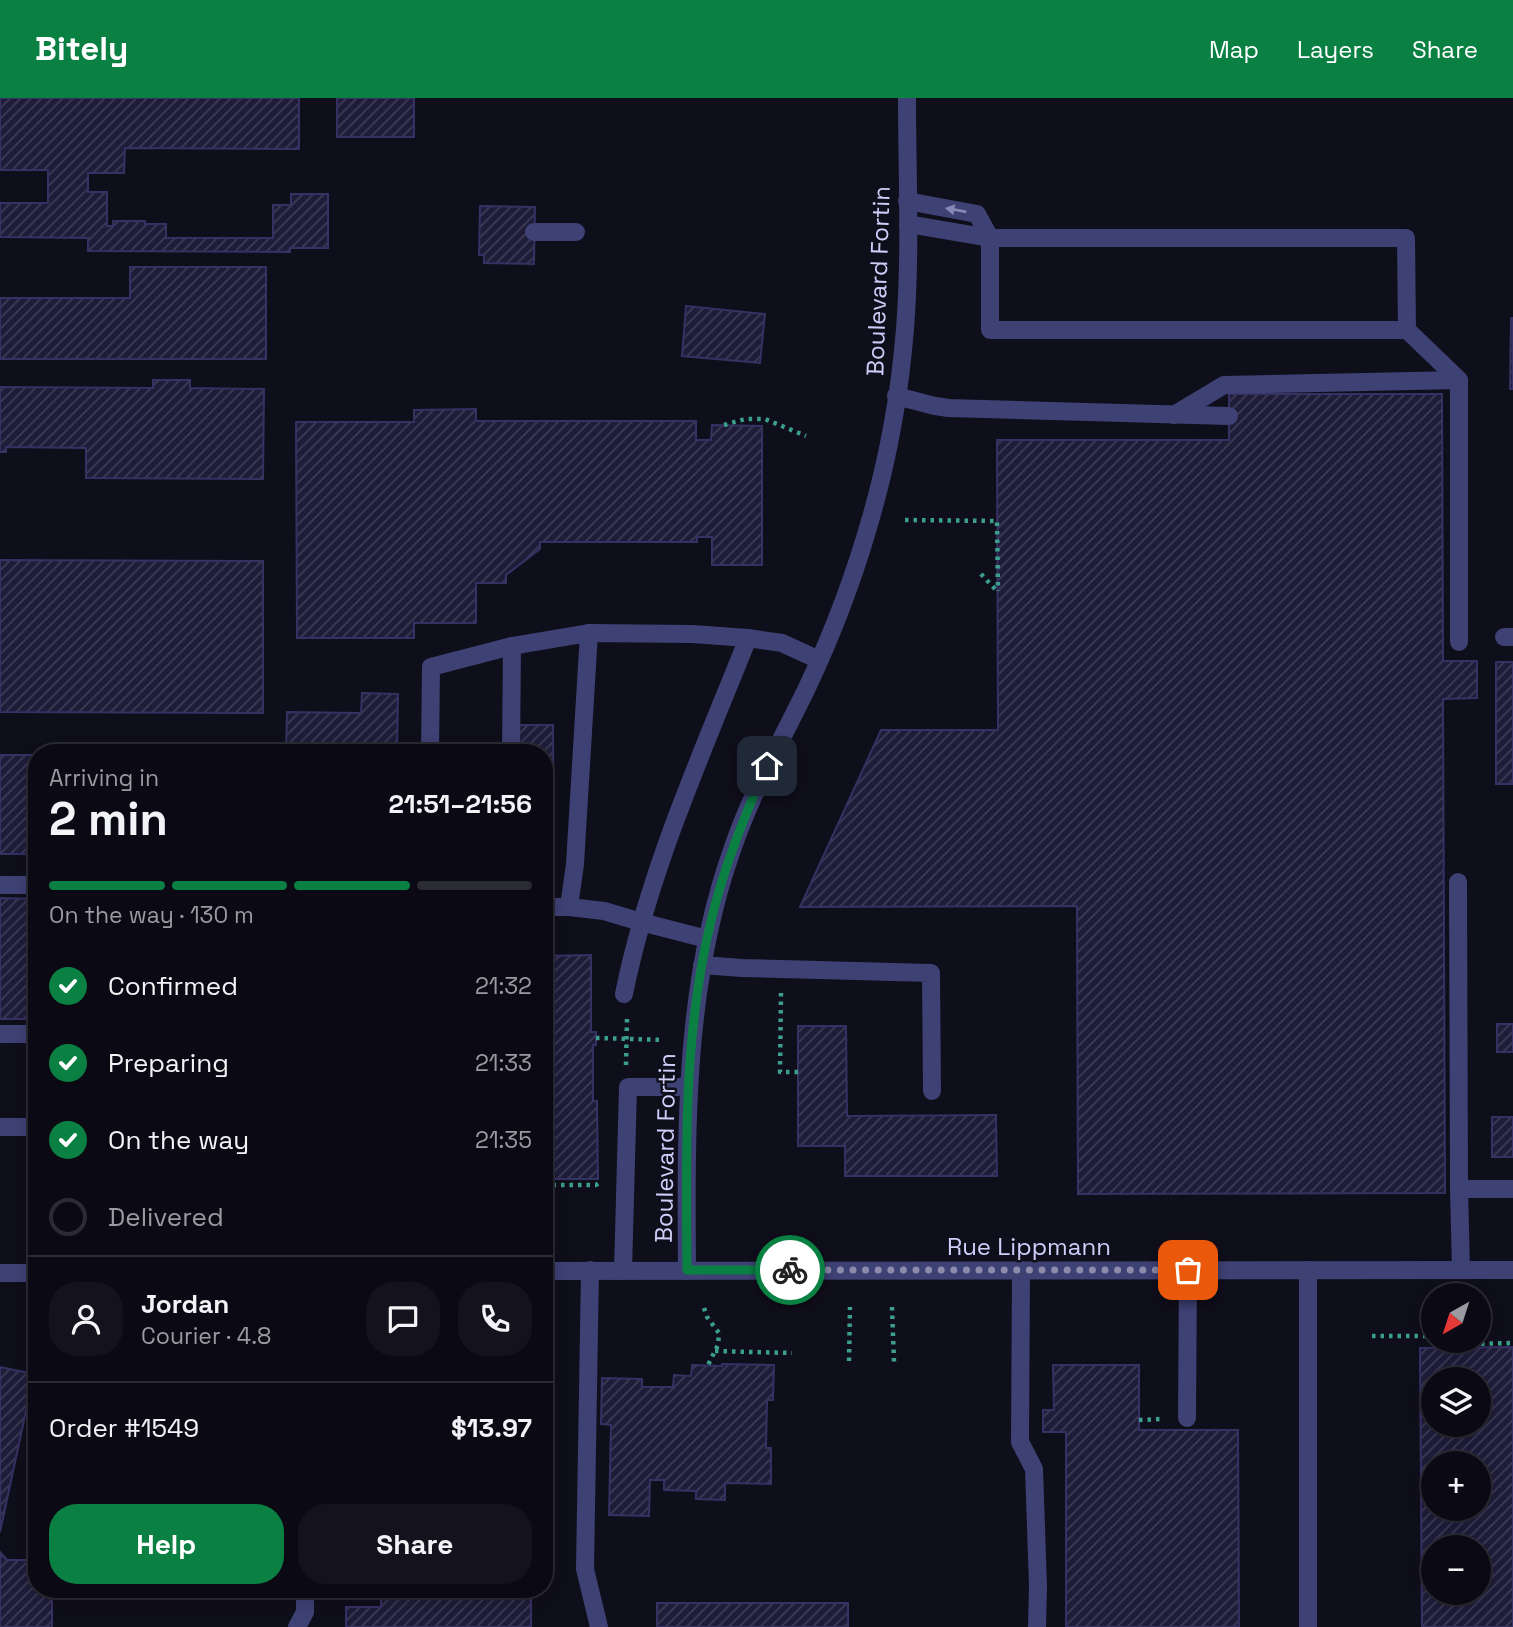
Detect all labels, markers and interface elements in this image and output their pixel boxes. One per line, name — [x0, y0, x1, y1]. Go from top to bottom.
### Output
text: Bitely — [35, 28, 128, 70]
text: Map — [1209, 34, 1259, 65]
text: Layers — [1297, 34, 1374, 65]
text: Share — [1412, 34, 1478, 65]
street label: Boulevard Fortin — [859, 186, 897, 376]
one-way arrow — [945, 204, 967, 215]
pin — [737, 736, 797, 796]
icon: home — [748, 747, 786, 785]
text: Arriving in — [49, 763, 159, 793]
text: 21:51–21:56 — [388, 787, 532, 821]
text: 2 min — [49, 790, 168, 848]
text: On the way · 130 m — [49, 900, 254, 930]
icon: check — [49, 967, 87, 1005]
text: Confirmed — [108, 969, 238, 1003]
text: 21:32 — [475, 971, 532, 1001]
icon: check — [49, 1044, 87, 1082]
text: Preparing — [108, 1046, 229, 1080]
text: 21:33 — [475, 1048, 532, 1078]
street label: Boulevard Fortin — [648, 1053, 682, 1243]
icon: check — [49, 1121, 87, 1159]
text: On the way — [108, 1123, 249, 1157]
text: 21:35 — [475, 1125, 532, 1155]
text: Delivered — [108, 1200, 224, 1234]
street label: Rue Lippmann — [947, 1231, 1111, 1262]
courier — [755, 1235, 825, 1305]
pin — [1158, 1240, 1218, 1300]
icon: bike — [771, 1251, 809, 1289]
icon: bag — [1169, 1251, 1207, 1289]
button: person — [49, 1282, 123, 1356]
button: chat — [366, 1282, 440, 1356]
button: phone — [458, 1282, 532, 1356]
north arrow — [1421, 1283, 1491, 1353]
map controls — [1421, 1283, 1491, 1605]
text: Jordan — [141, 1287, 229, 1321]
text: Courier · 4.8 — [141, 1321, 271, 1351]
button: layers — [1421, 1367, 1491, 1437]
text: Order #1549 — [49, 1411, 199, 1445]
text: $13.97 — [451, 1411, 532, 1445]
button: + — [1421, 1451, 1491, 1521]
button: Help — [49, 1504, 284, 1584]
button: Share — [298, 1504, 532, 1584]
button: − — [1421, 1535, 1491, 1605]

